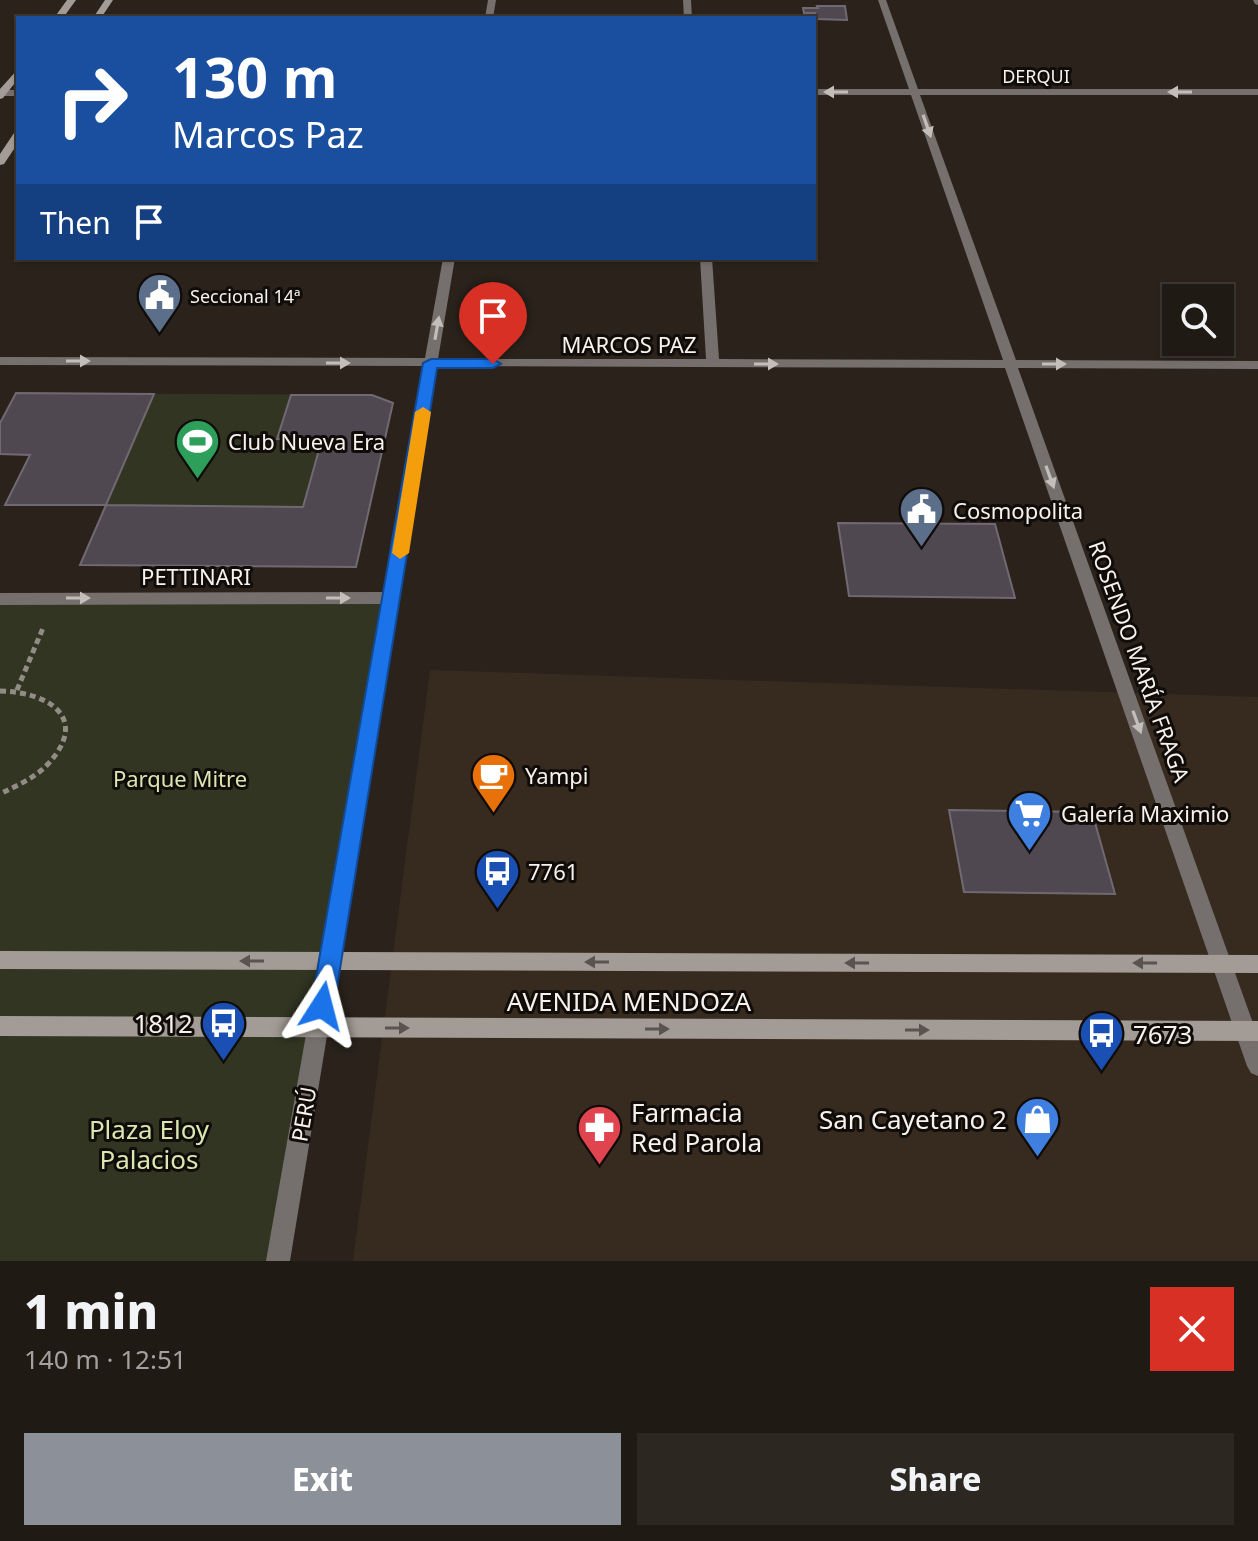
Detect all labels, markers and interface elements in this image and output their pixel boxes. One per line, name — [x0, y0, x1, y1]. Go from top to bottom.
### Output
text: 130 m — [172, 38, 337, 114]
icon: right — [40, 48, 144, 152]
street label: DERQUI — [1002, 64, 1070, 88]
one-way arrow — [823, 86, 848, 98]
one-way arrow — [1167, 86, 1192, 98]
text: Marcos Paz — [172, 110, 364, 159]
one-way arrow — [921, 115, 933, 139]
icon: arrive — [127, 200, 171, 244]
text: Then — [40, 202, 111, 243]
public building icon: Seccional 14ª — [135, 272, 183, 335]
pin — [459, 282, 527, 364]
place label: Seccional 14ª — [190, 284, 300, 308]
map controls — [1162, 284, 1234, 356]
button: search — [1162, 284, 1234, 356]
icon: arrive — [471, 294, 515, 338]
one-way arrow — [431, 315, 443, 340]
street label: MARCOS PAZ — [562, 329, 697, 359]
one-way arrow — [66, 355, 91, 367]
one-way arrow — [326, 357, 351, 369]
one-way arrow — [754, 358, 779, 370]
one-way arrow — [1042, 358, 1067, 370]
sports icon: Club Nueva Era — [173, 417, 221, 480]
place label: Club Nueva Era — [228, 426, 385, 456]
one-way arrow — [1044, 466, 1056, 490]
public building icon: Cosmopolita — [898, 486, 946, 549]
place label: Cosmopolita — [953, 495, 1083, 525]
street label: ROSENDO MARÍA FRAGA — [1082, 536, 1198, 787]
street label: PETTINARI — [141, 561, 251, 591]
one-way arrow — [66, 592, 91, 604]
one-way arrow — [326, 592, 351, 604]
one-way arrow — [1131, 711, 1144, 735]
cafe icon: Yampi — [470, 751, 518, 814]
place label: Yampi — [525, 760, 588, 790]
park label: Parque Mitre — [113, 763, 247, 793]
supermarket icon: Galería Maximio — [1006, 789, 1054, 852]
place label: Galería Maximio — [1061, 798, 1229, 828]
bus stop icon: 7761 — [473, 847, 521, 910]
place label: 7761 — [528, 856, 578, 886]
one-way arrow — [239, 955, 264, 967]
one-way arrow — [584, 956, 609, 968]
one-way arrow — [844, 957, 869, 969]
one-way arrow — [1132, 957, 1157, 969]
position arrow — [280, 964, 364, 1048]
street label: AVENIDA MENDOZA — [507, 983, 752, 1019]
bus stop icon: 1812 — [200, 999, 248, 1062]
place label: 1812 — [134, 1005, 193, 1041]
bus stop icon: 7673 — [1078, 1010, 1126, 1073]
place label: 7673 — [1133, 1016, 1193, 1052]
one-way arrow — [385, 1022, 410, 1034]
one-way arrow — [645, 1023, 670, 1035]
one-way arrow — [905, 1024, 930, 1036]
street label: PERÚ — [283, 1084, 323, 1144]
place label: Farmacia Red Parola — [631, 1094, 762, 1160]
shop icon: San Cayetano 2 — [1014, 1095, 1062, 1158]
place label: San Cayetano 2 — [819, 1101, 1007, 1137]
pharmacy icon: Farmacia Red Parola — [576, 1103, 624, 1166]
park label: Plaza Eloy Palacios — [89, 1111, 210, 1177]
text: 1 min — [24, 1278, 158, 1343]
button: close — [1150, 1287, 1234, 1371]
text: 140 m · 12:51 — [24, 1341, 187, 1377]
button: Exit — [24, 1433, 621, 1525]
button: Share — [637, 1433, 1234, 1525]

